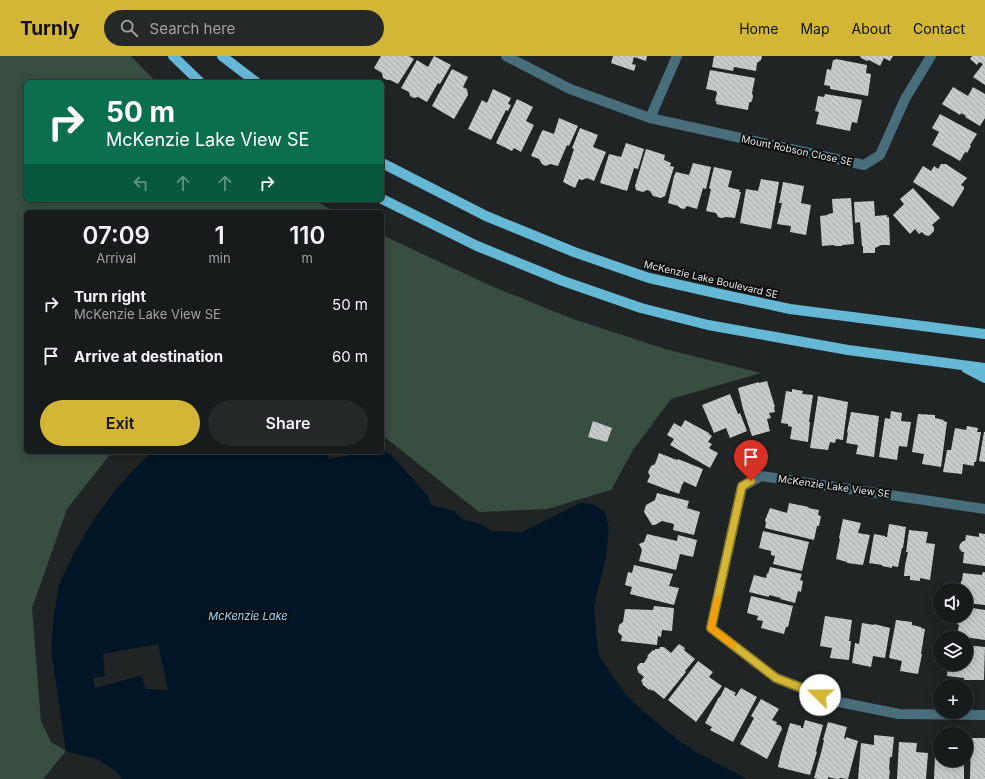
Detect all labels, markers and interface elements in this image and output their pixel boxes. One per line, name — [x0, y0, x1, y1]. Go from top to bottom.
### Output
search box — [104, 10, 384, 46]
text: Turnly — [20, 17, 80, 40]
icon: search — [118, 17, 140, 39]
text: Search here — [150, 19, 235, 38]
text: Home — [739, 20, 778, 37]
text: Map — [800, 20, 830, 37]
text: About — [852, 20, 891, 37]
text: Contact — [913, 20, 965, 37]
text: 50 m — [106, 95, 175, 129]
icon: right — [40, 96, 92, 148]
text: McKenzie Lake View SE — [106, 129, 309, 150]
street label: Mount Robson Close SE — [740, 132, 854, 168]
icon: left — [130, 172, 152, 194]
icon: ahead — [172, 172, 194, 194]
icon: ahead — [214, 172, 236, 194]
icon: right — [256, 172, 278, 194]
text: 07:09 — [83, 221, 150, 250]
text: 1 — [214, 221, 225, 250]
text: 110 — [289, 221, 325, 250]
text: Arrival — [96, 250, 136, 266]
text: min — [208, 250, 231, 266]
text: m — [302, 250, 313, 266]
street label: McKenzie Lake Boulevard SE — [643, 258, 779, 300]
text: Turn right — [74, 287, 146, 306]
icon: right — [40, 293, 62, 315]
text: 50 m — [332, 295, 368, 314]
text: McKenzie Lake View SE — [74, 306, 221, 322]
icon: arrive — [40, 345, 62, 367]
text: Arrive at destination — [74, 347, 223, 366]
text: 60 m — [332, 347, 368, 366]
button: Exit — [40, 400, 200, 446]
button: Share — [208, 400, 368, 446]
pin — [734, 440, 768, 481]
icon: arrive — [740, 446, 762, 468]
street label: McKenzie Lake View SE — [777, 472, 891, 500]
map controls — [933, 583, 973, 767]
button: sound — [933, 583, 973, 623]
water label: McKenzie Lake — [208, 609, 288, 623]
button: layers — [933, 631, 973, 671]
position arrow — [799, 674, 841, 716]
button: + — [933, 679, 973, 719]
button: − — [933, 727, 973, 767]

